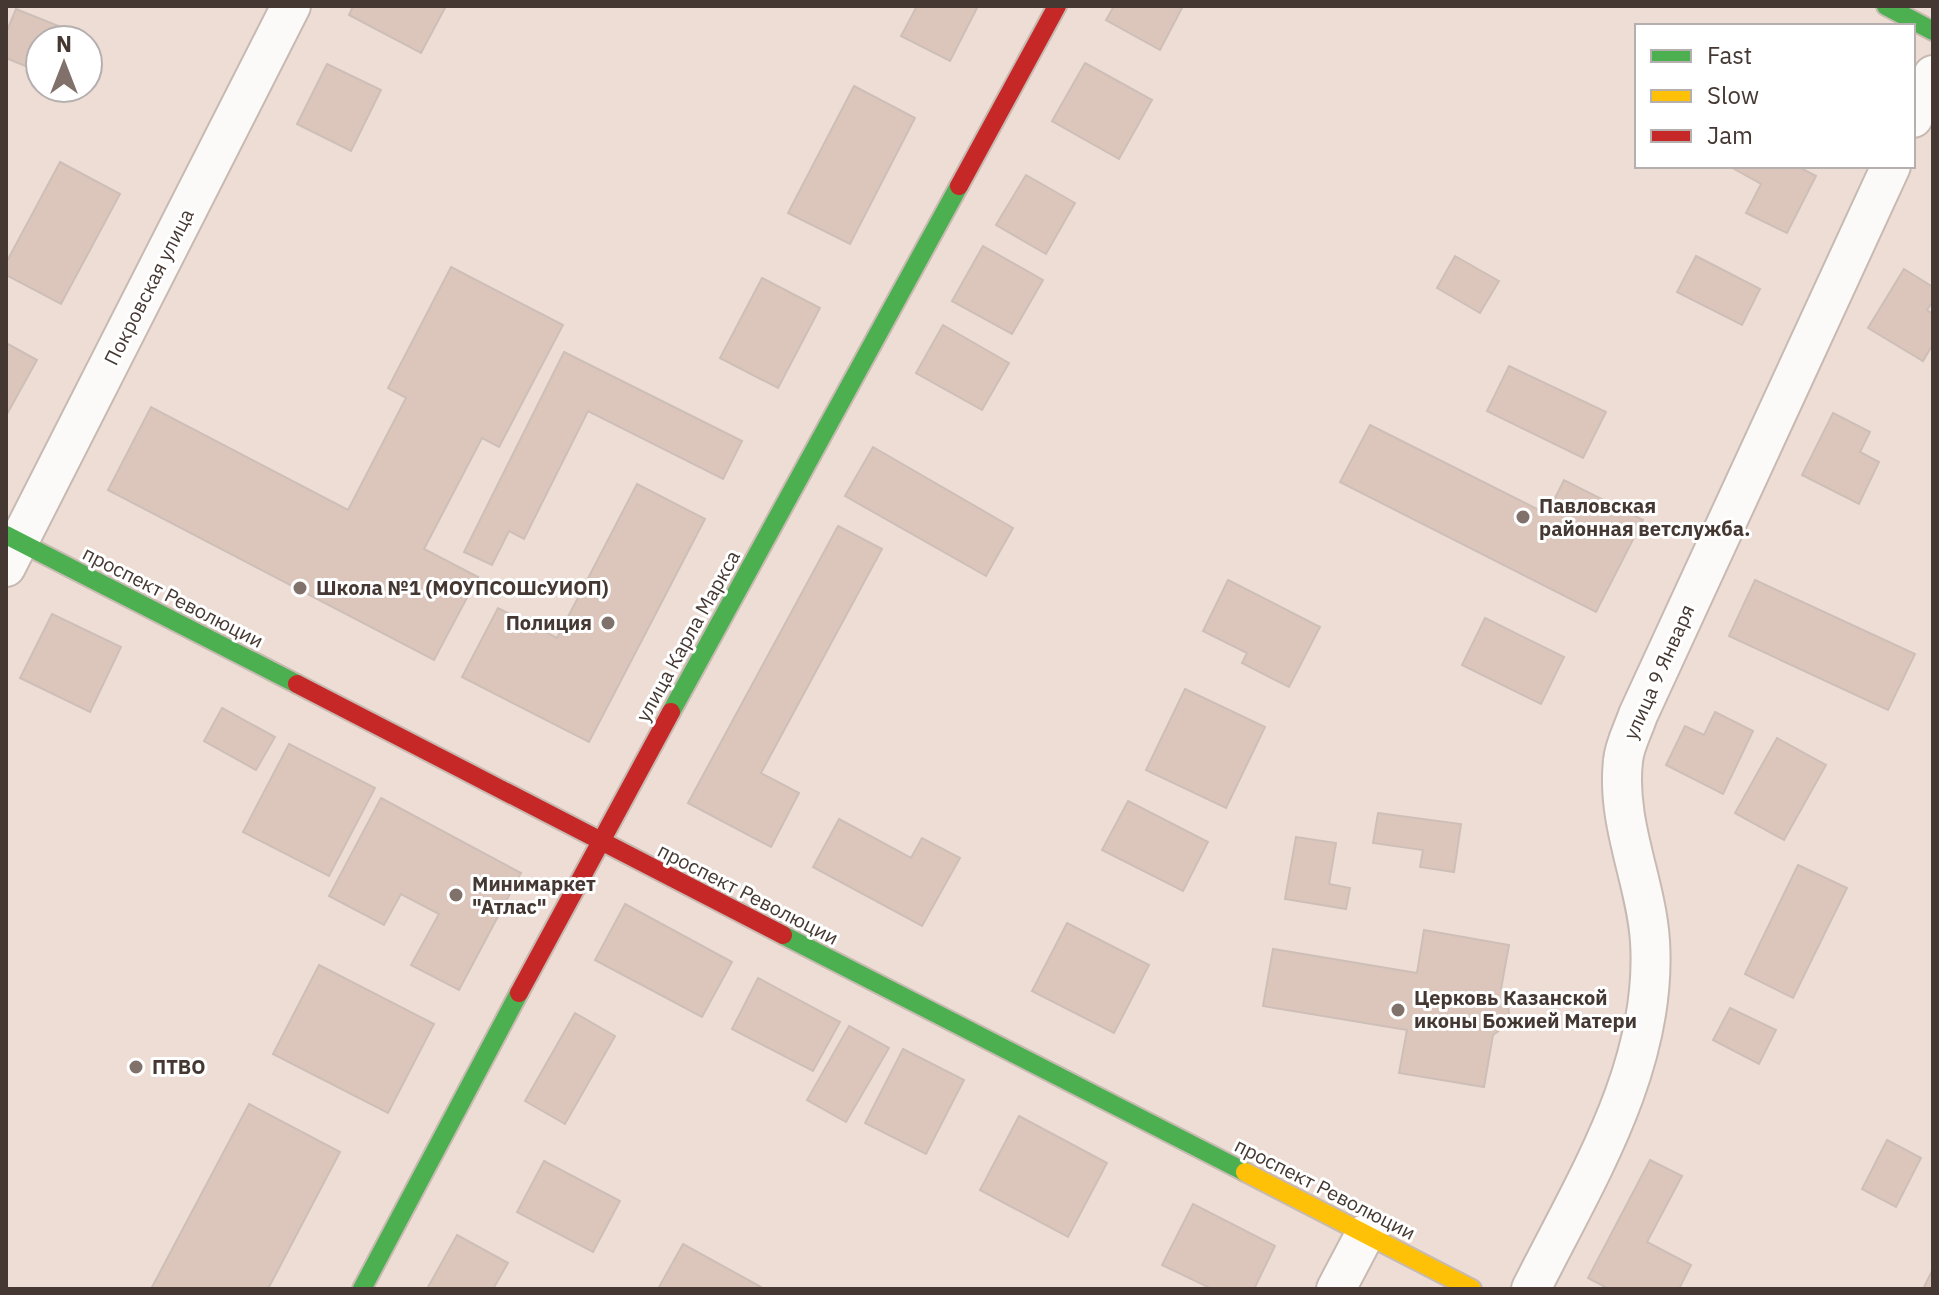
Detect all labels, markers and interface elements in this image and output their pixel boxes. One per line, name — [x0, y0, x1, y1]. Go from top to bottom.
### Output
north arrow — [24, 24, 104, 104]
legend — [1635, 24, 1915, 168]
text: N — [56, 29, 72, 58]
text: Fast — [1707, 39, 1752, 71]
text: Slow — [1707, 79, 1759, 111]
text: Jam — [1707, 119, 1753, 151]
street label: Покровская улица — [97, 204, 200, 370]
place label: Павловская районная ветслужба. — [1539, 492, 1750, 542]
marker: Павловская районная ветслужба. — [1514, 508, 1532, 526]
street label: проспект Революции — [78, 539, 268, 654]
street label: улица Карла Маркса — [629, 545, 746, 726]
place label: Школа №1 (МОУПСОШсУИОП) — [316, 574, 609, 601]
marker: Школа №1 (МОУПСОШсУИОП) — [291, 579, 309, 597]
street label: улица 9 Января — [1617, 600, 1700, 744]
place label: Полиция — [506, 609, 592, 636]
marker: Полиция — [599, 614, 617, 632]
street label: проспект Революции — [653, 836, 843, 951]
place label: Минимаркет "Атлас" — [472, 870, 596, 920]
marker: Минимаркет "Атлас" — [447, 886, 465, 904]
place label: Церковь Казанской иконы Божией Матери — [1414, 984, 1637, 1034]
marker: Церковь Казанской иконы Божией Матери — [1389, 1001, 1407, 1019]
place label: ПТВО — [152, 1053, 205, 1080]
marker: ПТВО — [127, 1058, 145, 1076]
street label: проспект Революции — [1230, 1131, 1420, 1246]

